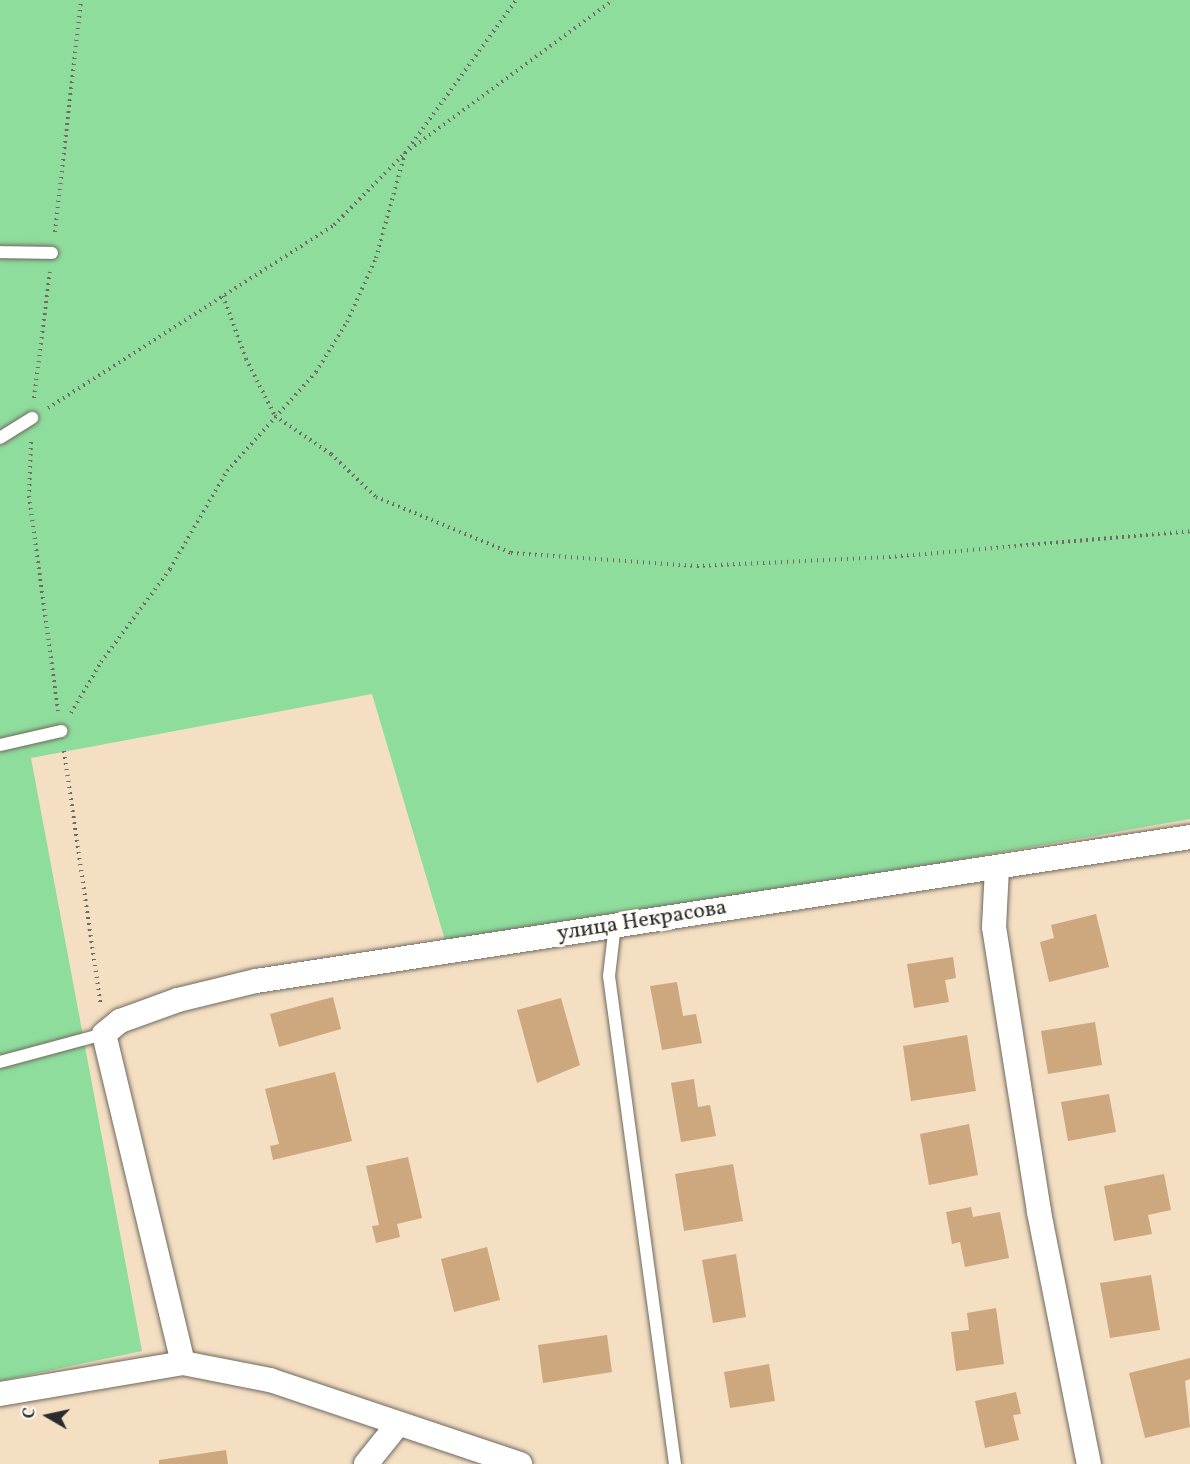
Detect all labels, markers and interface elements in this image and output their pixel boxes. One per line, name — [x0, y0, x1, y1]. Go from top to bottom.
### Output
street label: улица Некрасова — [555, 895, 729, 947]
north arrow — [18, 1386, 78, 1446]
text: С — [19, 1406, 42, 1420]

